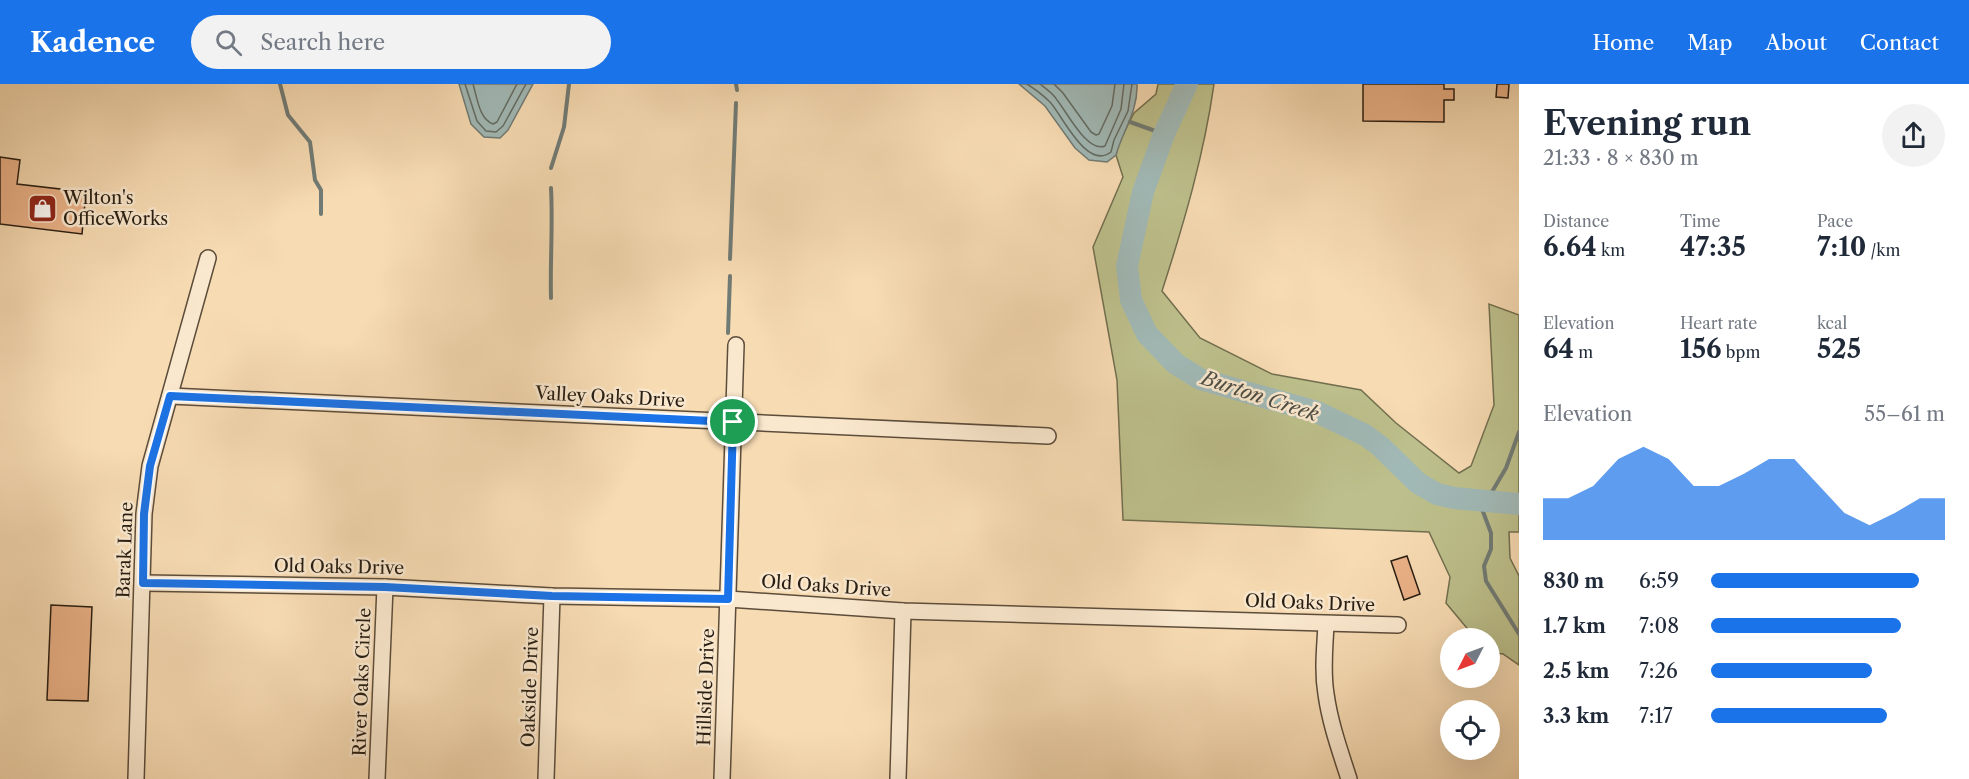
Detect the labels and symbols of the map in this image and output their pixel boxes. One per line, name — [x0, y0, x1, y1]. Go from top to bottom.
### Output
place label: Wilton's OfficeWorks — [62, 187, 168, 230]
shop icon: Wilton's OfficeWorks — [26, 192, 58, 224]
water label: Burton Creek — [1196, 365, 1322, 426]
street label: Valley Oaks Drive — [534, 382, 685, 412]
pin — [707, 396, 758, 447]
street label: Barak Lane — [112, 501, 138, 599]
street label: Old Oaks Drive — [274, 555, 404, 579]
street label: Old Oaks Drive — [760, 570, 892, 602]
street label: Old Oaks Drive — [1245, 590, 1375, 616]
street label: River Oaks Circle — [348, 607, 376, 757]
street label: Oakside Drive — [517, 626, 543, 748]
street label: Hillside Drive — [693, 628, 719, 746]
north arrow — [1440, 628, 1500, 688]

